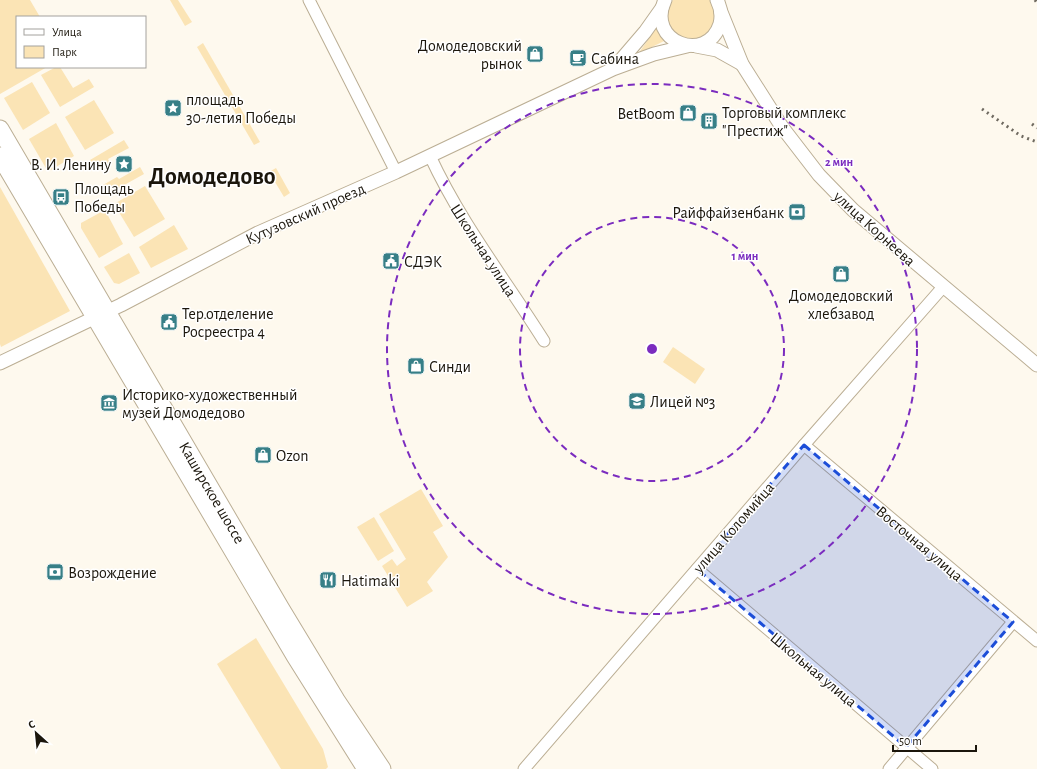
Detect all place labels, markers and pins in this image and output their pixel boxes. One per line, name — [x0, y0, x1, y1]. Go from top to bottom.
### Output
place label: Домодедовский рынок — [418, 38, 523, 72]
shop icon: Домодедовский рынок — [525, 44, 545, 64]
cafe icon: Сабина — [568, 48, 588, 68]
place label: Сабина — [591, 51, 639, 67]
place label: площадь 30-летия Победы — [186, 92, 296, 126]
place icon: площадь 30-летия Победы — [163, 98, 183, 118]
shop icon: BetBoom — [678, 103, 698, 123]
place label: Торговый комплекс "Престиж" — [722, 105, 846, 139]
place label: BetBoom — [618, 106, 675, 122]
building icon: Торговый комплекс "Престиж" — [699, 111, 719, 131]
place icon: В. И. Ленину — [114, 154, 134, 174]
place label: В. И. Ленину — [31, 157, 111, 174]
place label: Площадь Победы — [74, 181, 134, 215]
bus stop icon: Площадь Победы — [51, 187, 71, 207]
bank icon: Райффайзенбанк — [787, 202, 807, 222]
place label: Райффайзенбанк — [672, 205, 785, 221]
public building icon: СДЭК — [381, 251, 401, 271]
place label: СДЭК — [404, 254, 442, 270]
shop icon: Домодедовский хлебзавод — [831, 264, 851, 284]
place label: Домодедовский хлебзавод — [789, 288, 893, 322]
place label: Тер.отделение Росреестра 4 — [182, 306, 274, 340]
public building icon: Тер.отделение Росреестра 4 — [159, 312, 179, 332]
centre of rings — [645, 342, 659, 356]
shop icon: Синди — [406, 356, 426, 376]
place label: Синди — [429, 359, 471, 375]
place label: Историко-художественный музей Домодедово — [122, 387, 297, 422]
school or university icon: Лицей №3 — [627, 391, 647, 411]
museum icon: Историко-художественный музей Домодедово — [99, 393, 119, 413]
place label: Лицей №3 — [650, 394, 715, 410]
shop icon: Ozon — [253, 445, 273, 465]
place label: Ozon — [276, 448, 308, 464]
bank icon: Возрождение — [45, 562, 65, 582]
place label: Возрождение — [68, 565, 157, 581]
restaurant icon: Hatimaki — [318, 570, 338, 590]
place label: Hatimaki — [341, 573, 399, 589]

